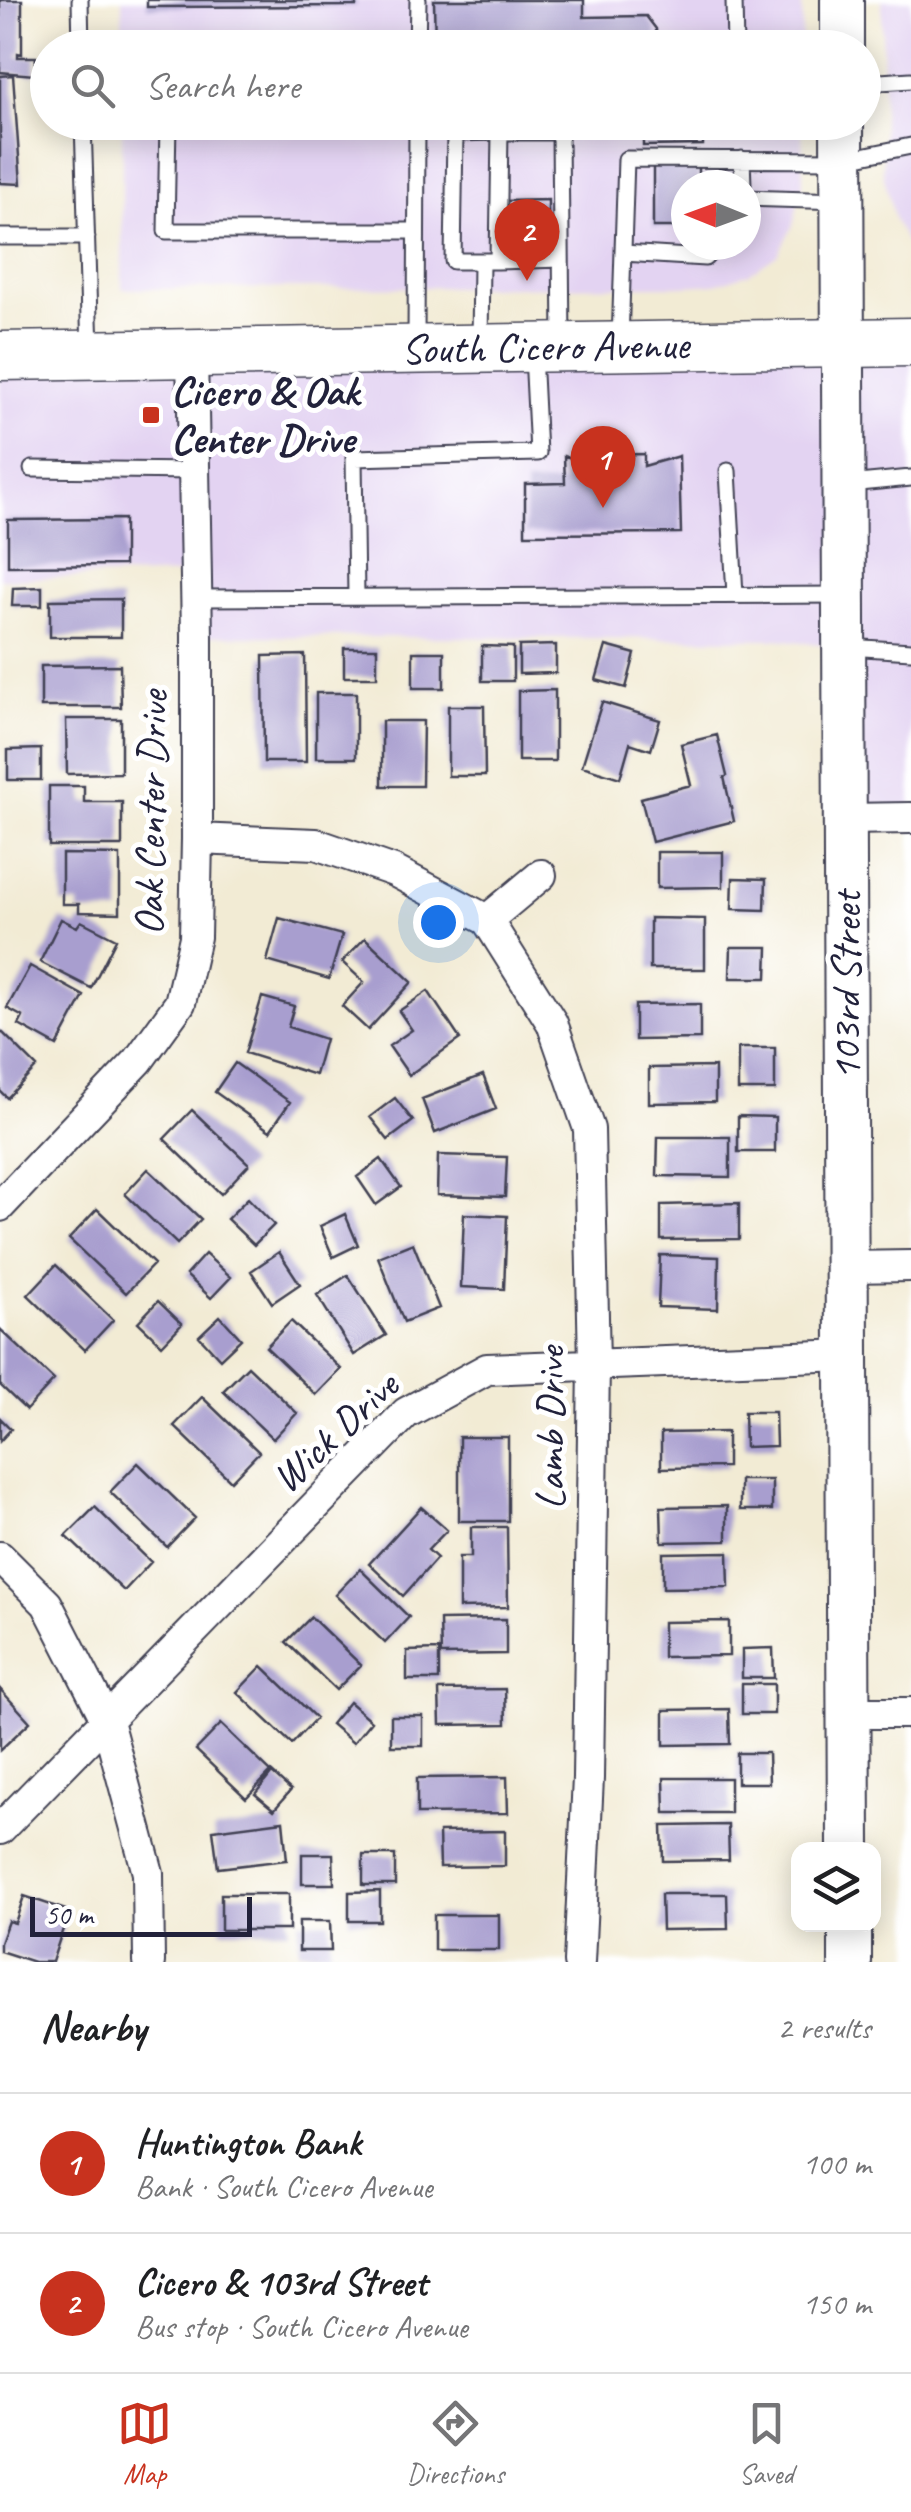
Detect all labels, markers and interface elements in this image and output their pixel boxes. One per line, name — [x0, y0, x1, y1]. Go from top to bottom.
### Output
search box — [30, 30, 881, 140]
icon: search — [65, 58, 120, 113]
text: Search here — [145, 62, 300, 109]
north arrow — [671, 170, 761, 260]
pin: 2 — [494, 198, 560, 281]
street label: South Cicero Avenue — [401, 318, 692, 376]
place label: Cicero & Oak Center Drive — [171, 365, 363, 466]
marker: Cicero & Oak Center Drive — [140, 404, 162, 426]
pin: 1 — [570, 426, 636, 508]
street label: Oak Center Drive — [122, 688, 180, 936]
street label: 103rd Street — [820, 887, 873, 1081]
your location — [413, 897, 464, 948]
street label: Lamb Drive — [524, 1344, 577, 1510]
street label: Wick Drive — [260, 1358, 411, 1504]
map controls — [791, 1842, 881, 1932]
button: layers — [791, 1842, 881, 1932]
scale bar — [30, 1892, 252, 1936]
text: 50 m — [45, 1897, 93, 1932]
text: Nearby — [40, 2001, 146, 2054]
text: 2 results — [777, 2007, 871, 2048]
text: Huntington Bank — [135, 2119, 361, 2166]
text: 1 — [65, 2143, 80, 2184]
text: 100 m — [802, 2143, 871, 2184]
text: Bank · South Cicero Avenue — [135, 2166, 432, 2207]
text: Cicero & 103rd Street — [135, 2259, 427, 2306]
text: 2 — [65, 2283, 80, 2324]
text: 150 m — [802, 2283, 871, 2324]
text: Bus stop · South Cicero Avenue — [135, 2306, 468, 2347]
tab: Map — [117, 2396, 172, 2491]
tab: Directions — [407, 2396, 504, 2491]
tab: Saved — [739, 2396, 794, 2491]

